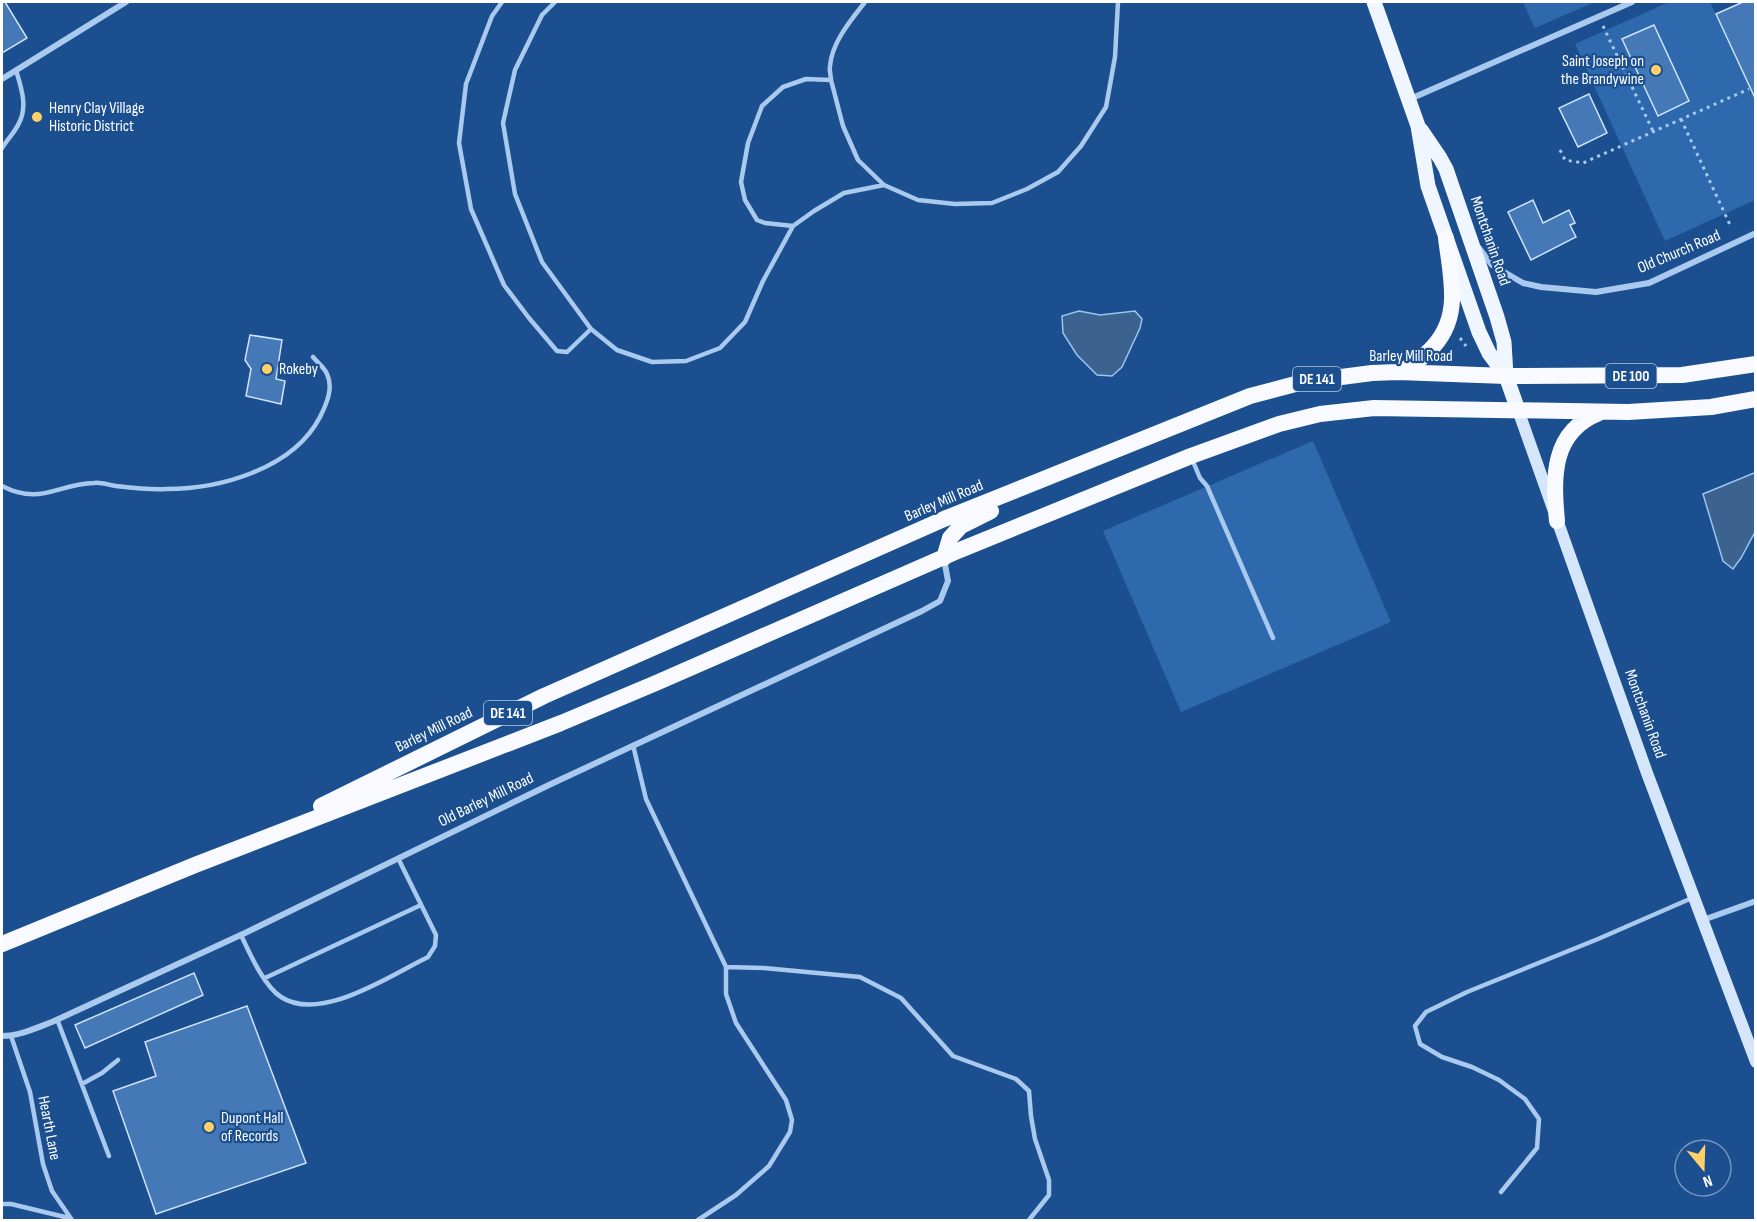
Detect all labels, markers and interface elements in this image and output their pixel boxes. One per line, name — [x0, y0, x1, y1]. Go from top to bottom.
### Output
place label: Saint Joseph on the Brandywine — [1561, 52, 1644, 89]
marker: Saint Joseph on the Brandywine — [1649, 63, 1663, 77]
place label: Henry Clay Village Historic District — [49, 99, 144, 136]
marker: Henry Clay Village Historic District — [30, 110, 44, 124]
street label: Montchanin Road — [1466, 194, 1514, 288]
street label: Old Church Road — [1635, 226, 1723, 278]
street label: Barley Mill Road — [1369, 347, 1453, 366]
place label: Rokeby — [279, 360, 318, 379]
marker: Rokeby — [260, 362, 274, 376]
road number: DE 100 — [1606, 364, 1656, 388]
road number: DE 141 — [1293, 367, 1341, 391]
street label: Barley Mill Road — [902, 476, 986, 526]
street label: Montchanin Road — [1620, 667, 1670, 761]
road number: DE 141 — [484, 701, 532, 725]
street label: Barley Mill Road — [392, 703, 476, 757]
street label: Old Barley Mill Road — [435, 769, 537, 831]
street label: Hearth Lane — [33, 1094, 65, 1162]
place label: Dupont Hall of Records — [221, 1109, 283, 1146]
marker: Dupont Hall of Records — [202, 1120, 216, 1134]
north arrow — [1673, 1138, 1733, 1198]
text: N — [1700, 1170, 1715, 1191]

